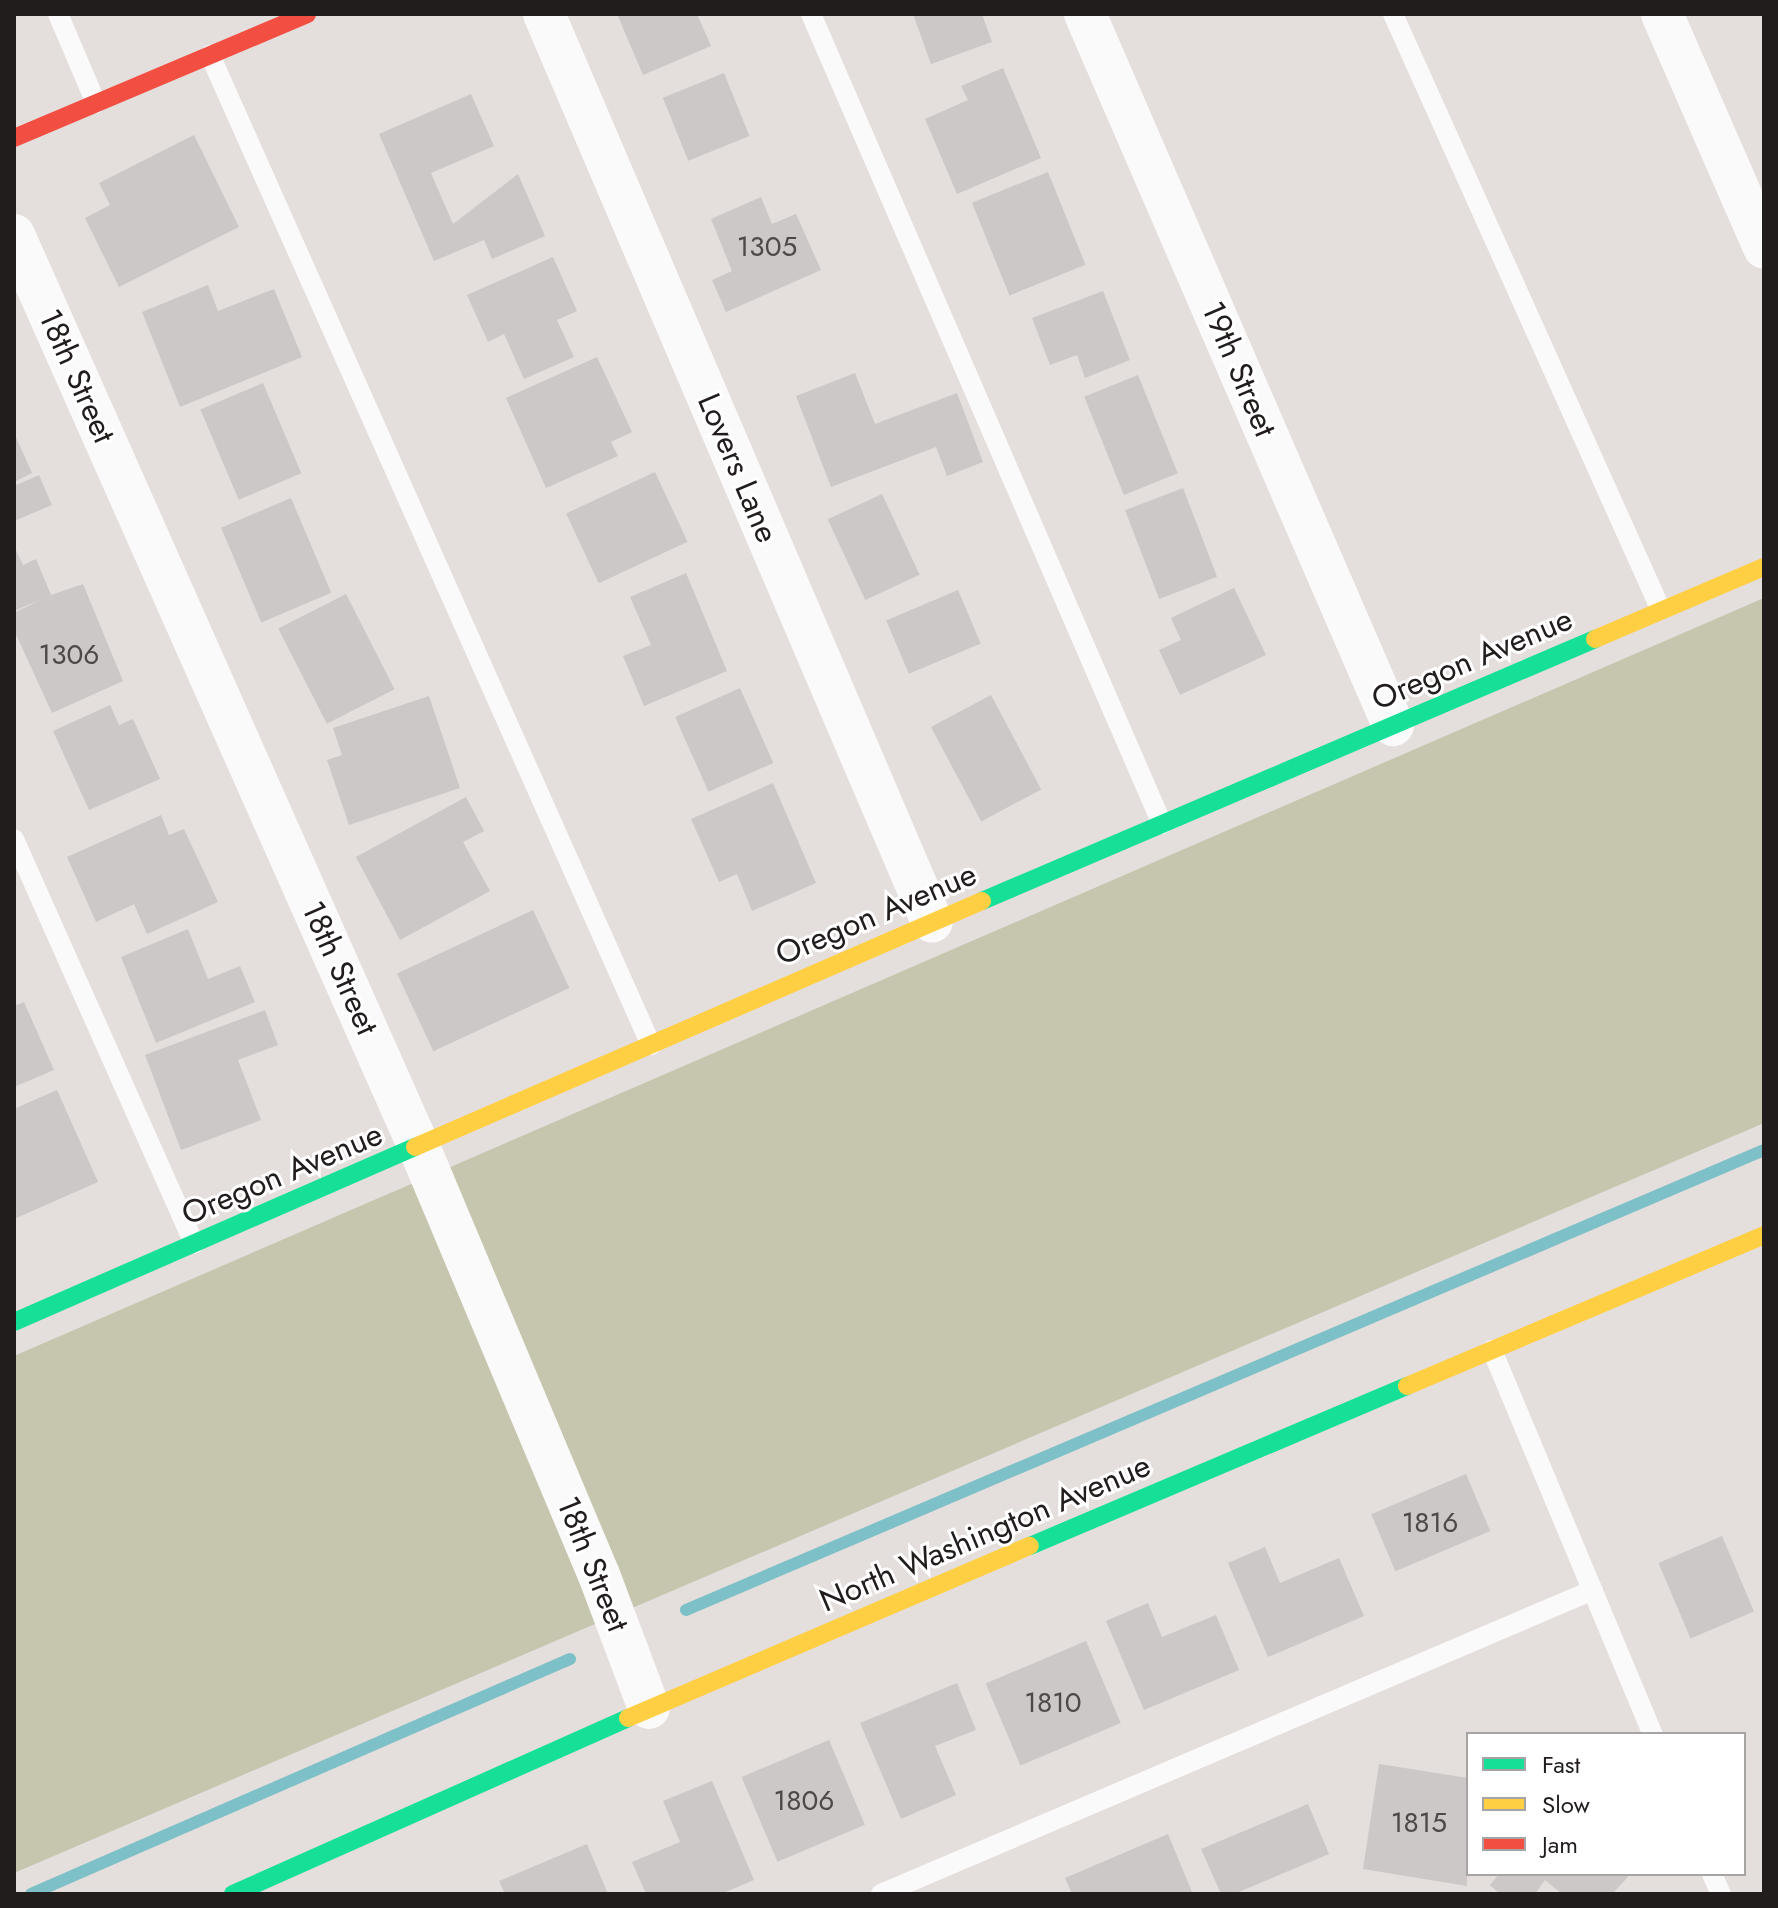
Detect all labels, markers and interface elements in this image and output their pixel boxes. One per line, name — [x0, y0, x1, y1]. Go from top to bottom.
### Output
house number: 1305 — [737, 230, 797, 264]
street label: 19th Street — [1193, 296, 1285, 442]
street label: 18th Street — [31, 303, 123, 449]
street label: Lovers Lane — [689, 388, 787, 548]
street label: Oregon Avenue — [1366, 600, 1578, 718]
house number: 1306 — [39, 638, 99, 672]
street label: Oregon Avenue — [770, 855, 982, 973]
street label: 18th Street — [294, 895, 386, 1041]
street label: Oregon Avenue — [176, 1115, 388, 1233]
street label: North Washington Avenue — [814, 1446, 1156, 1620]
street label: 18th Street — [549, 1491, 637, 1637]
house number: 1816 — [1402, 1506, 1458, 1540]
house number: 1810 — [1024, 1686, 1082, 1720]
legend — [1466, 1732, 1746, 1876]
text: Fast — [1542, 1747, 1580, 1782]
house number: 1806 — [774, 1784, 834, 1818]
text: Slow — [1542, 1787, 1590, 1822]
house number: 1815 — [1391, 1806, 1447, 1840]
text: Jam — [1542, 1827, 1578, 1862]

